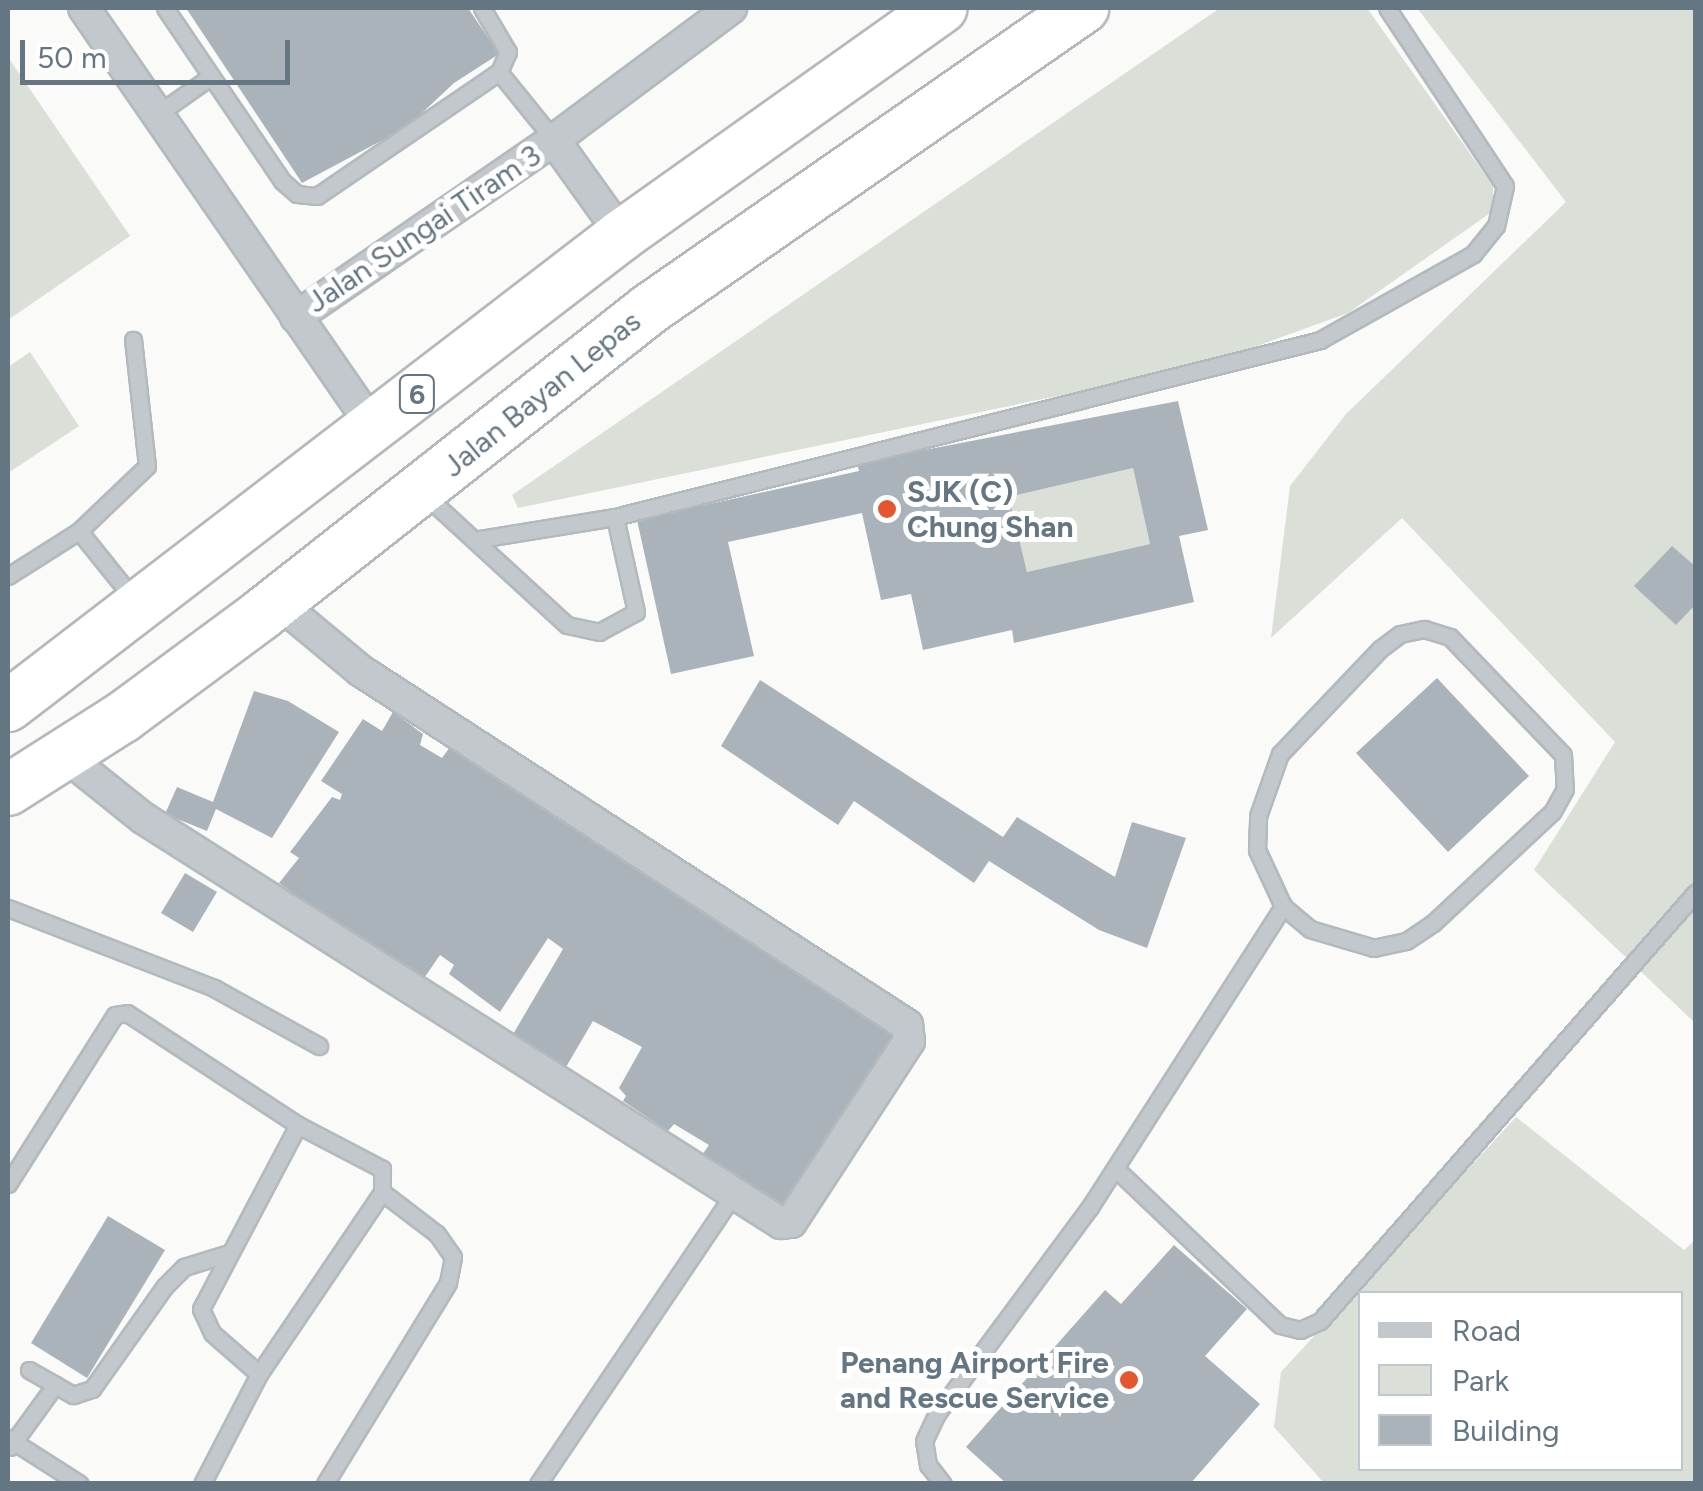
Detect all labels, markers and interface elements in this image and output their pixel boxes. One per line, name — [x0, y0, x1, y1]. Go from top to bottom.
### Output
scale bar — [25, 20, 295, 82]
text: 50 m — [37, 39, 106, 76]
street label: Jalan Sungai Tiram 3 — [300, 137, 548, 321]
street label: Jalan Bayan Lepas — [436, 303, 648, 485]
road number: 6 — [397, 371, 437, 417]
place label: SJK (C) Chung Shan — [907, 474, 1073, 544]
marker: SJK (C) Chung Shan — [876, 498, 898, 520]
legend — [1358, 1291, 1683, 1471]
text: Road — [1452, 1312, 1521, 1349]
place label: Penang Airport Fire and Rescue Service — [840, 1345, 1109, 1416]
text: Park — [1452, 1362, 1509, 1399]
marker: Penang Airport Fire and Rescue Service — [1118, 1369, 1140, 1391]
text: Building — [1452, 1412, 1560, 1449]

